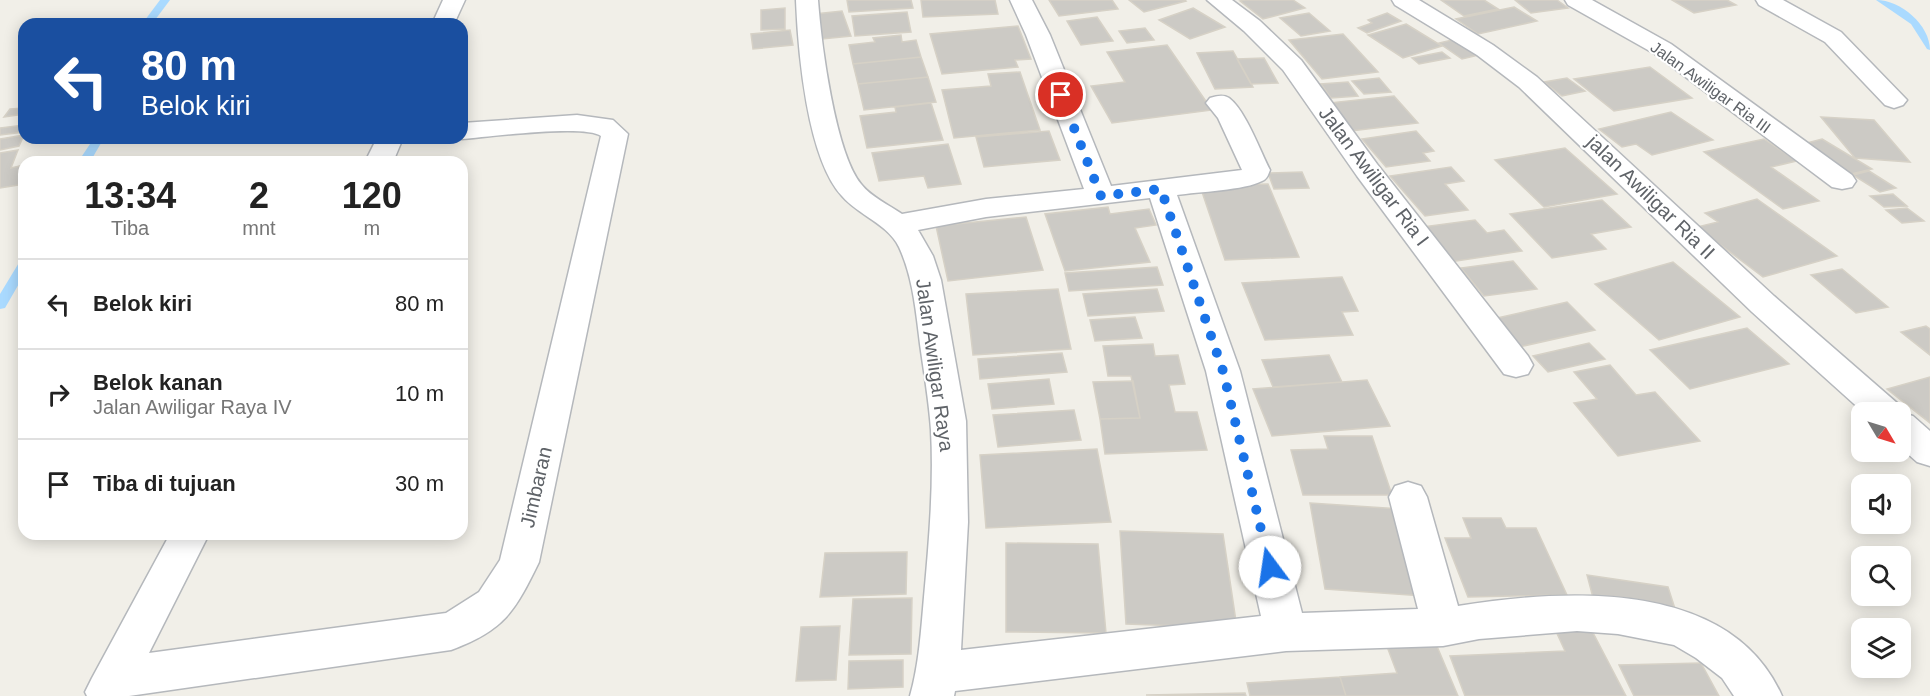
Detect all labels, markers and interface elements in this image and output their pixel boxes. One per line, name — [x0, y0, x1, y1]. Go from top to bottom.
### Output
street label: Jalan Awiligar Ria III — [1648, 38, 1774, 137]
icon: left — [42, 42, 120, 120]
text: 80 m — [141, 42, 237, 89]
pin — [1035, 69, 1086, 120]
icon: arrive — [1044, 78, 1077, 111]
text: Belok kiri — [141, 91, 251, 121]
street label: Jalan Awiligar Ria I — [1314, 102, 1434, 250]
street label: jalan Awiligar Ria II — [1582, 130, 1719, 263]
text: 13:34 — [84, 175, 176, 216]
text: 2 — [249, 175, 269, 216]
text: 120 — [342, 175, 402, 216]
text: Tiba — [111, 217, 149, 239]
text: mnt — [242, 217, 276, 239]
text: m — [364, 217, 380, 239]
street label: Jalan Awiligar Raya — [912, 277, 958, 454]
icon: left — [42, 288, 75, 321]
text: Belok kiri — [93, 291, 192, 316]
text: 80 m — [395, 291, 444, 316]
text: Belok kanan — [93, 370, 223, 395]
icon: right — [42, 378, 75, 411]
text: 10 m — [395, 381, 444, 406]
text: Jalan Awiligar Raya IV — [93, 396, 292, 418]
north arrow — [1851, 402, 1911, 462]
map controls — [1851, 402, 1911, 678]
street label: Jimbaran — [516, 444, 556, 530]
icon: arrive — [42, 468, 75, 501]
text: Tiba di tujuan — [93, 471, 236, 496]
text: 30 m — [395, 471, 444, 496]
button: sound — [1851, 474, 1911, 534]
position arrow — [1238, 535, 1302, 599]
button: search — [1851, 546, 1911, 606]
button: layers — [1851, 618, 1911, 678]

